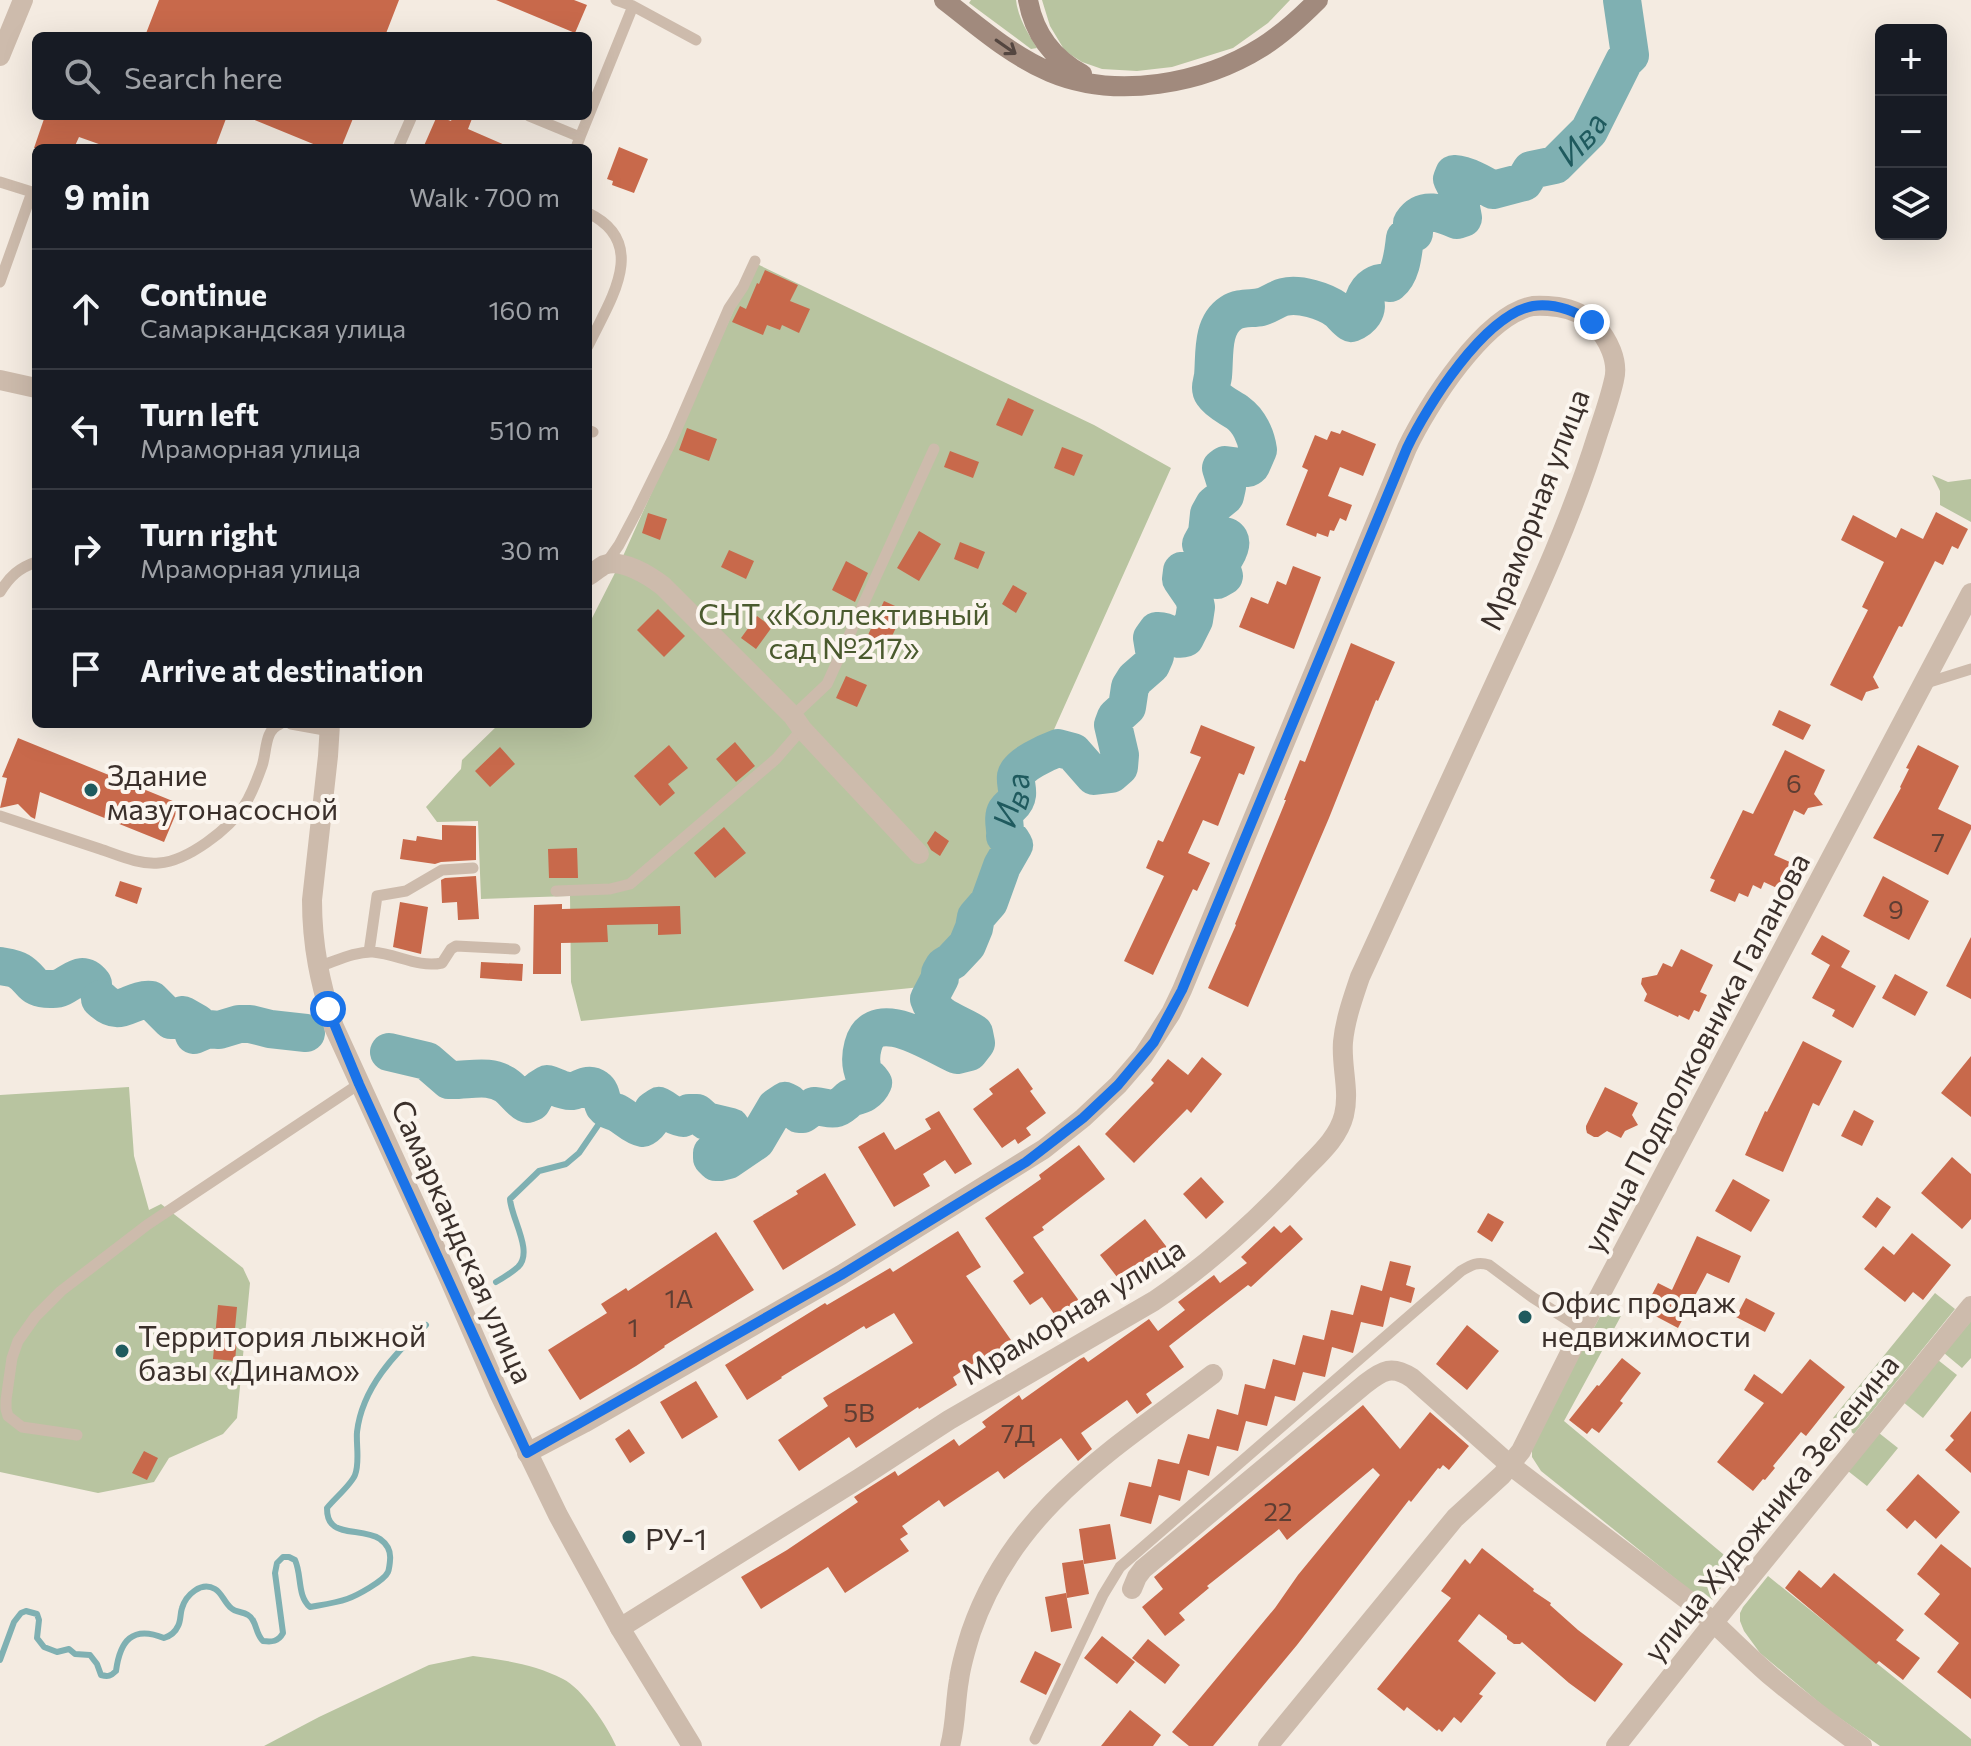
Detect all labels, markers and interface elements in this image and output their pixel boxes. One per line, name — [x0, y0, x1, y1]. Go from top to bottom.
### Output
map controls — [1875, 24, 1947, 240]
button: + — [1875, 24, 1947, 96]
search box — [32, 32, 592, 120]
one-way arrow — [994, 39, 1017, 55]
icon: search — [60, 54, 104, 98]
text: Search here — [124, 58, 283, 95]
button: − — [1875, 96, 1947, 168]
water label: Ива — [1547, 106, 1615, 173]
button: layers — [1875, 168, 1947, 240]
text: 9 min — [64, 175, 150, 217]
text: Walk · 700 m — [409, 181, 560, 212]
text: Continue — [140, 275, 267, 312]
icon: ahead — [64, 287, 108, 331]
text: 160 m — [488, 294, 560, 325]
route end — [1574, 304, 1610, 340]
text: Самаркандская улица — [140, 312, 406, 343]
street label: Мраморная улица — [1470, 383, 1596, 635]
text: Turn left — [140, 395, 259, 432]
icon: left — [64, 407, 108, 451]
text: 510 m — [489, 414, 560, 445]
text: Мраморная улица — [140, 432, 361, 463]
text: Turn right — [140, 515, 277, 552]
icon: right — [64, 527, 108, 571]
text: 30 m — [501, 534, 560, 565]
text: Мраморная улица — [140, 552, 361, 583]
park label: СНТ «Коллективный сад №217» — [698, 594, 990, 665]
icon: arrive — [64, 647, 108, 691]
text: Arrive at destination — [140, 651, 424, 688]
place label: Здание мазутонасосной — [107, 755, 338, 826]
house number: 6 — [1786, 767, 1802, 798]
water label: Ива — [983, 772, 1038, 831]
marker: Здание мазутонасосной — [82, 781, 100, 799]
house number: 7 — [1931, 826, 1945, 857]
street label: улица Подполковника Галанова — [1574, 846, 1816, 1258]
house number: 9 — [1888, 893, 1904, 924]
route start — [310, 991, 346, 1027]
street label: Самаркандская улица — [385, 1093, 543, 1389]
street label: Мраморная улица — [953, 1229, 1191, 1391]
house number: 1А — [664, 1282, 694, 1313]
place label: Офис продаж недвижимости — [1541, 1282, 1751, 1353]
marker: Офис продаж недвижимости — [1516, 1308, 1534, 1326]
house number: 1 — [627, 1311, 639, 1342]
place label: Территория лыжной базы «Динамо» — [138, 1316, 426, 1387]
marker: Территория лыжной базы «Динамо» — [113, 1342, 131, 1360]
street label: улица Художника Зеленина — [1634, 1346, 1906, 1668]
house number: 5В — [843, 1396, 875, 1427]
house number: 7Д — [1001, 1417, 1035, 1448]
house number: 22 — [1264, 1495, 1292, 1526]
place label: РУ-1 — [645, 1519, 707, 1556]
marker: РУ-1 — [620, 1528, 638, 1546]

